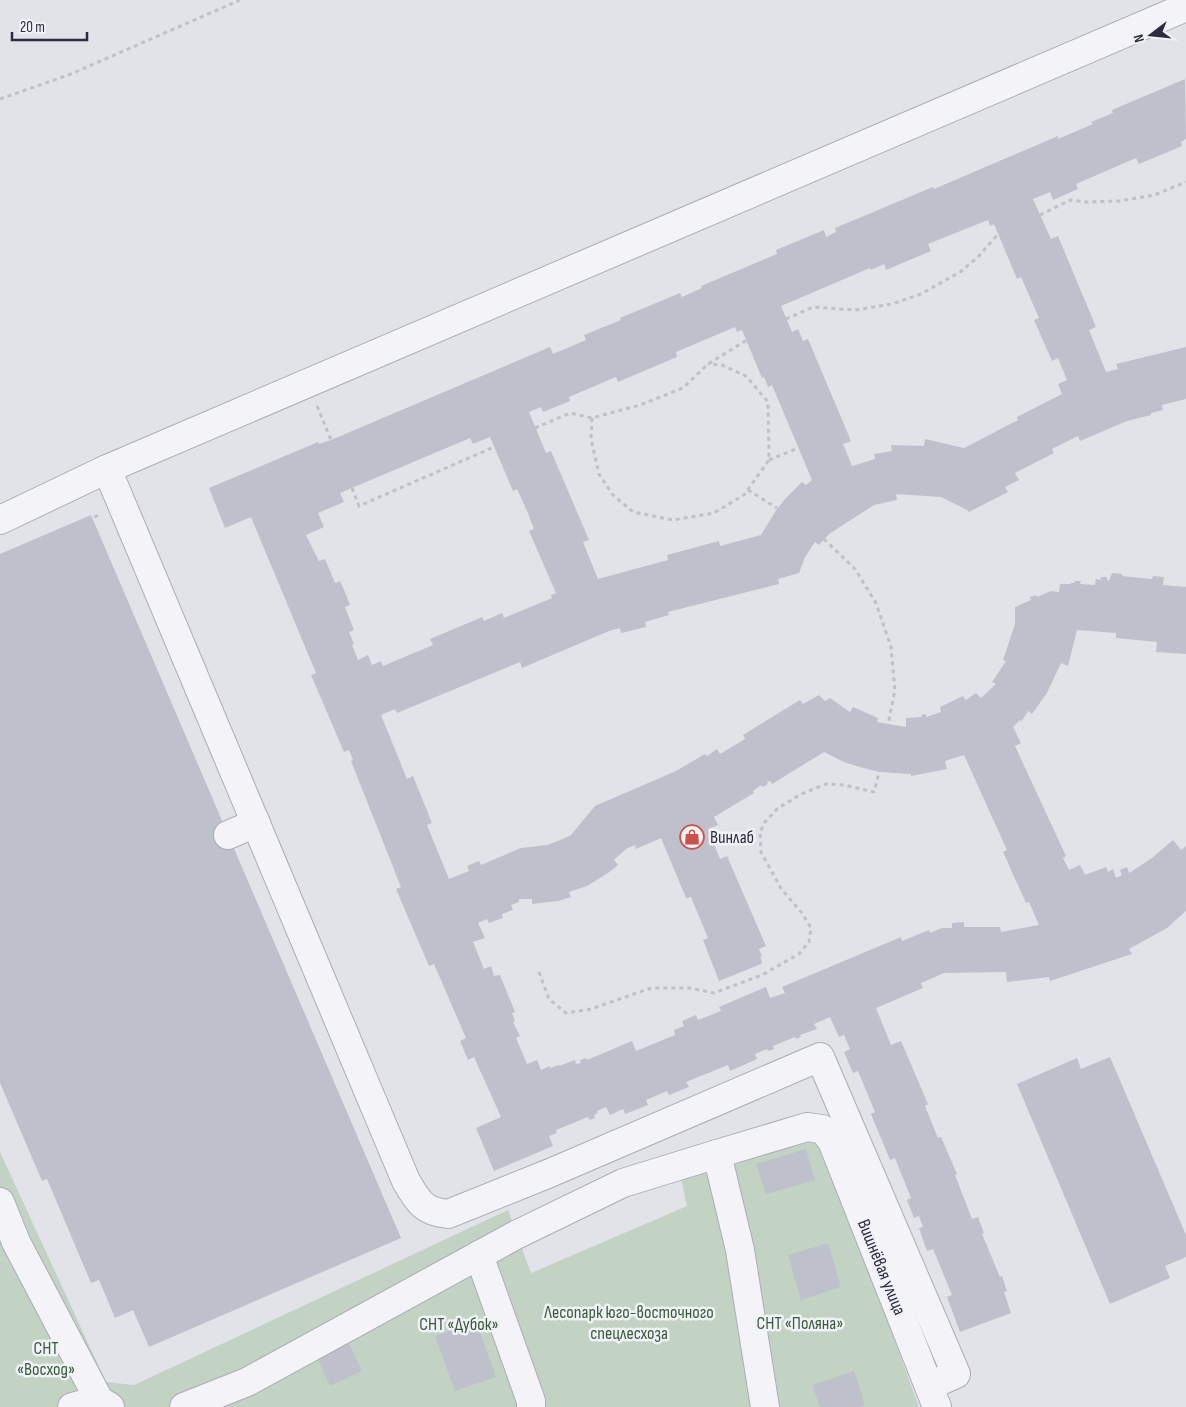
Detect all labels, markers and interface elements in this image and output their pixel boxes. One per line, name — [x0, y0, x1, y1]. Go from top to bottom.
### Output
scale bar — [12, 10, 88, 42]
north arrow — [1126, 10, 1176, 60]
text: 20 m — [20, 18, 45, 37]
text: N — [1130, 33, 1148, 44]
shop icon: Винлаб — [679, 824, 705, 850]
place label: Винлаб — [710, 827, 754, 848]
street label: Вишнёвая улица — [853, 1216, 910, 1318]
park label: Лесопарк юго-восточного спецлесхоза — [543, 1302, 714, 1344]
park label: СНТ «Поляна» — [757, 1313, 843, 1334]
park label: СНТ «Дубок» — [419, 1314, 499, 1335]
park label: СНТ «Восход» — [17, 1338, 75, 1380]

